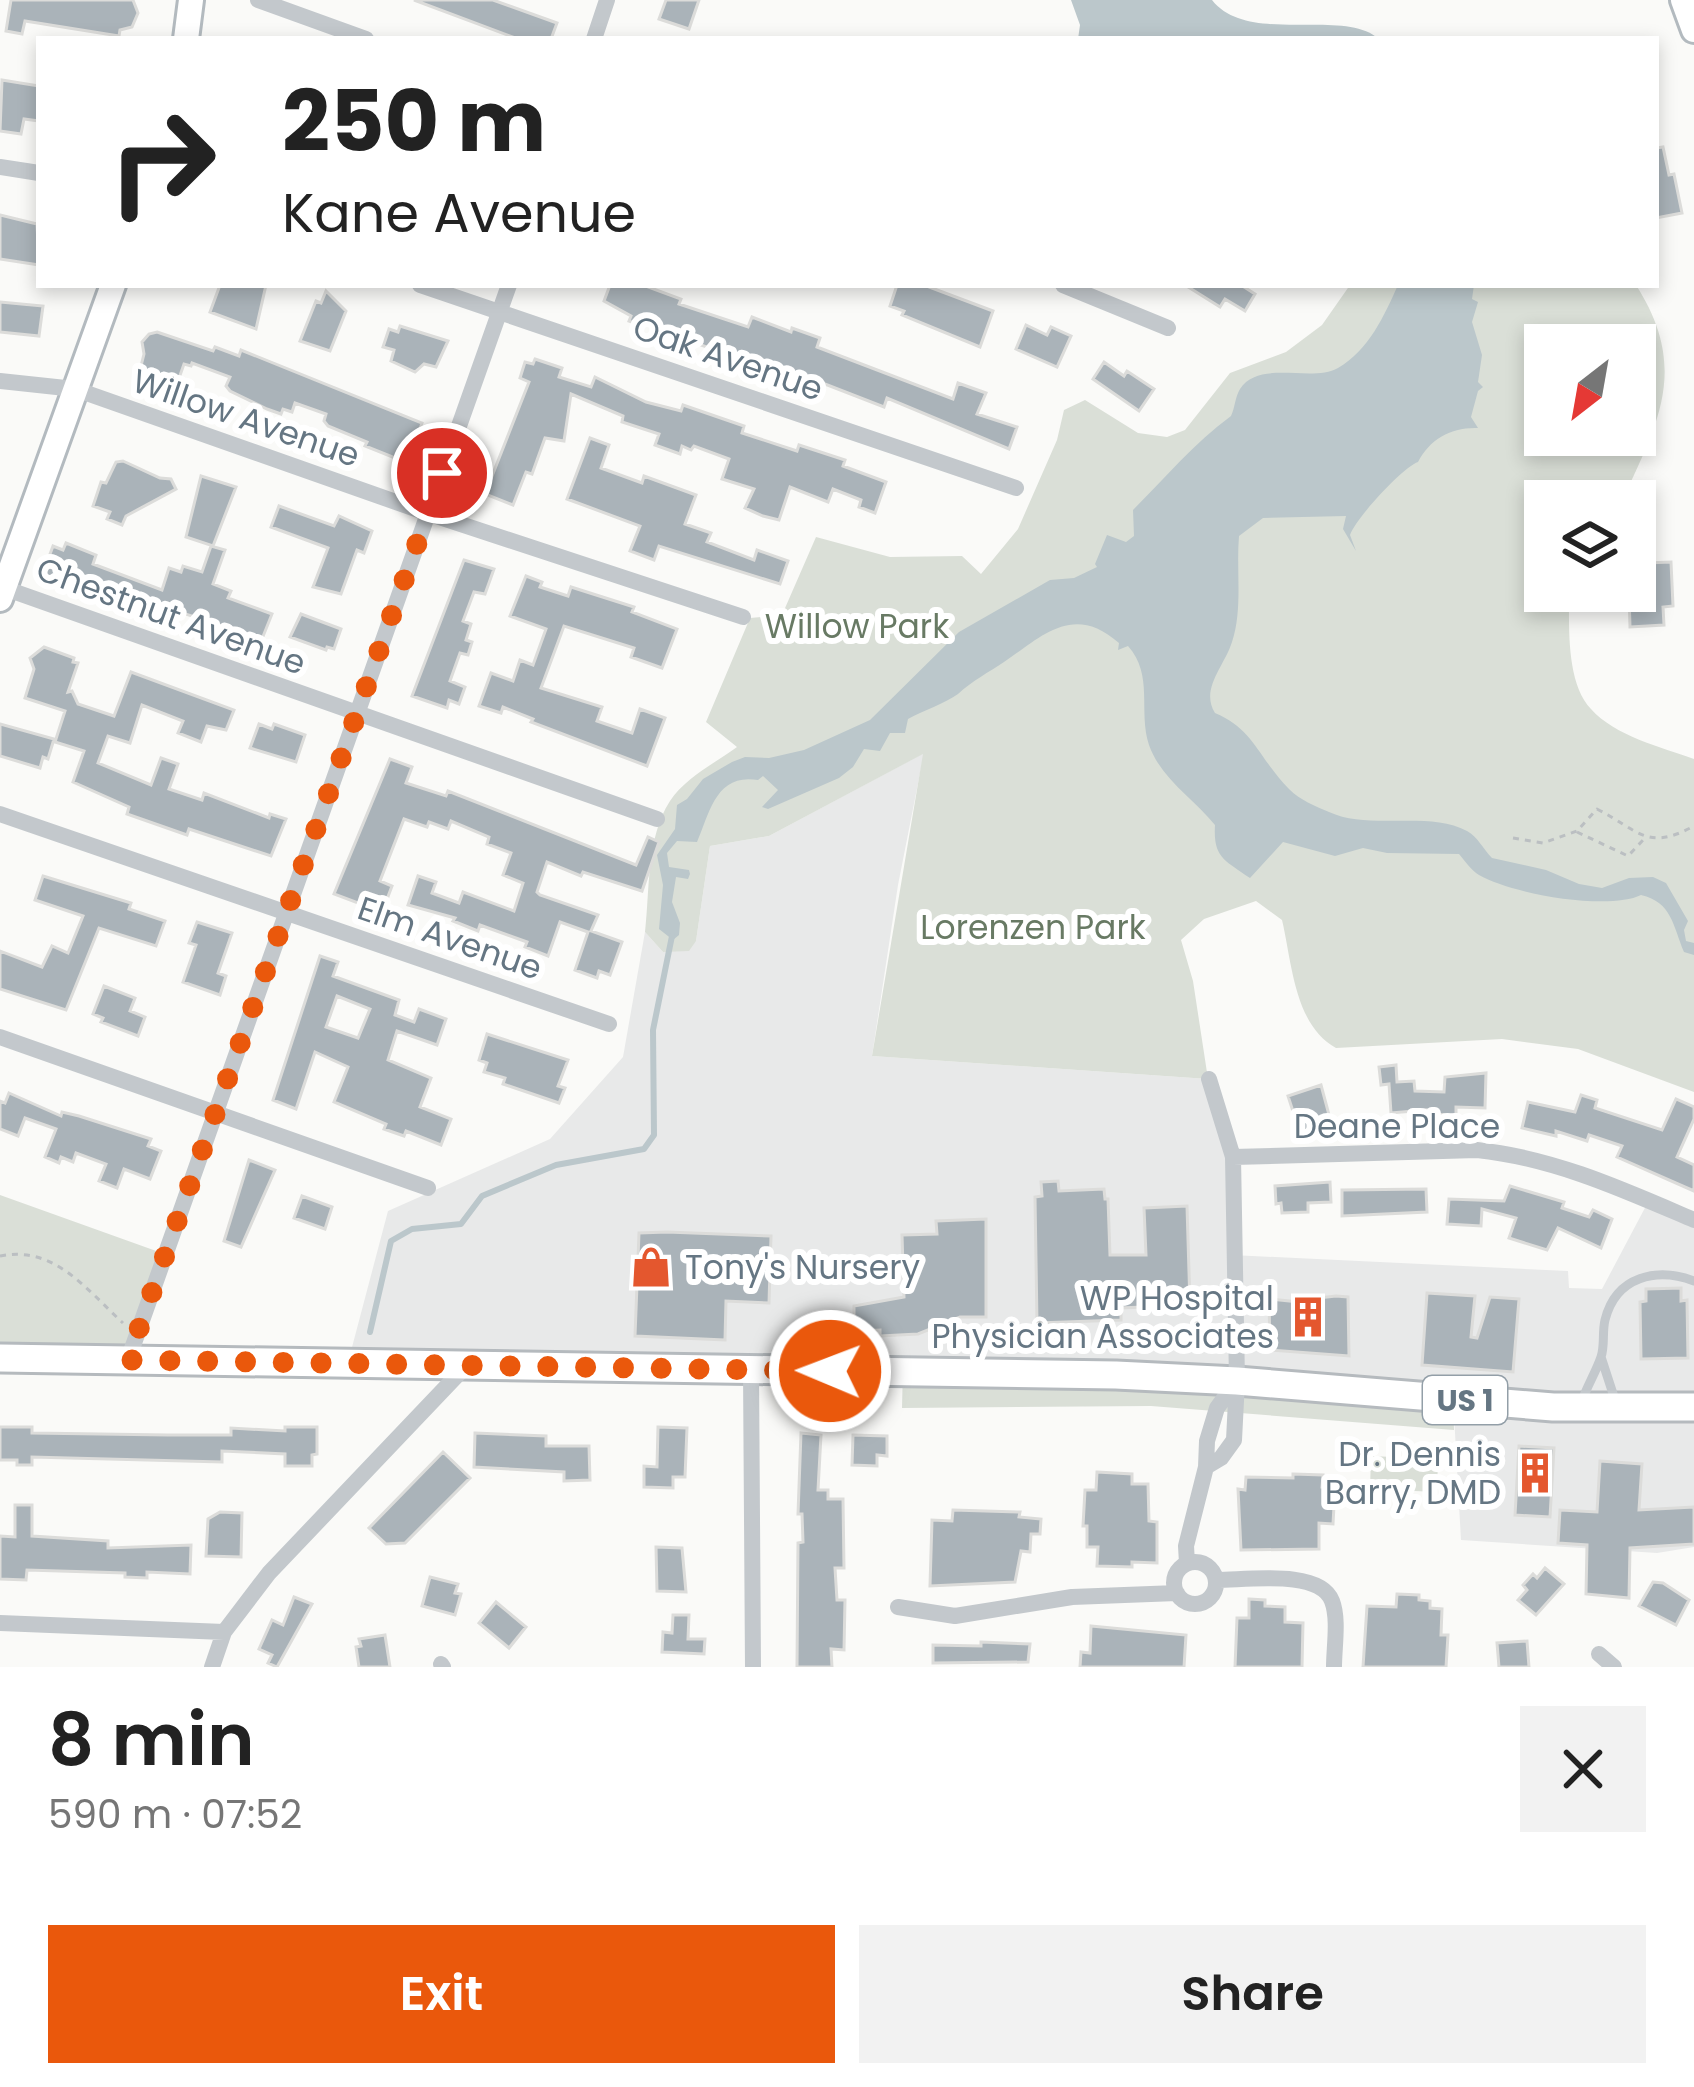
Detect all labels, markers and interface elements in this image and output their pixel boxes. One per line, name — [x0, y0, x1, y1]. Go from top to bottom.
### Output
text: 250 m — [282, 63, 546, 180]
icon: right — [84, 84, 240, 240]
text: Kane Avenue — [282, 175, 636, 251]
street label: Oak Avenue — [627, 304, 829, 412]
north arrow — [1524, 324, 1656, 456]
map controls — [1524, 324, 1656, 612]
street label: Willow Avenue — [126, 357, 366, 479]
pin — [391, 422, 493, 524]
icon: arrive — [409, 440, 475, 506]
button: layers — [1524, 480, 1656, 612]
street label: Chestnut Avenue — [30, 545, 312, 687]
park label: Willow Park — [765, 603, 949, 650]
street label: Elm Avenue — [352, 885, 548, 991]
park label: Lorenzen Park — [920, 904, 1146, 951]
street label: Deane Place — [1294, 1103, 1500, 1150]
shop icon: Tony's Nursery — [628, 1244, 674, 1290]
place label: Tony's Nursery — [685, 1244, 921, 1291]
place label: WP Hospital Physician Associates — [931, 1275, 1274, 1360]
building icon: WP Hospital Physician Associates — [1285, 1294, 1331, 1340]
position arrow — [767, 1308, 893, 1434]
road number: US 1 — [1423, 1376, 1507, 1424]
place label: Dr. Dennis Barry, DMD — [1325, 1431, 1501, 1516]
building icon: Dr. Dennis Barry, DMD — [1512, 1450, 1558, 1496]
text: 8 min — [48, 1689, 255, 1790]
button: close — [1520, 1706, 1646, 1832]
text: 590 m · 07:52 — [48, 1787, 302, 1842]
button: Exit — [48, 1925, 835, 2063]
button: Share — [859, 1925, 1646, 2063]

